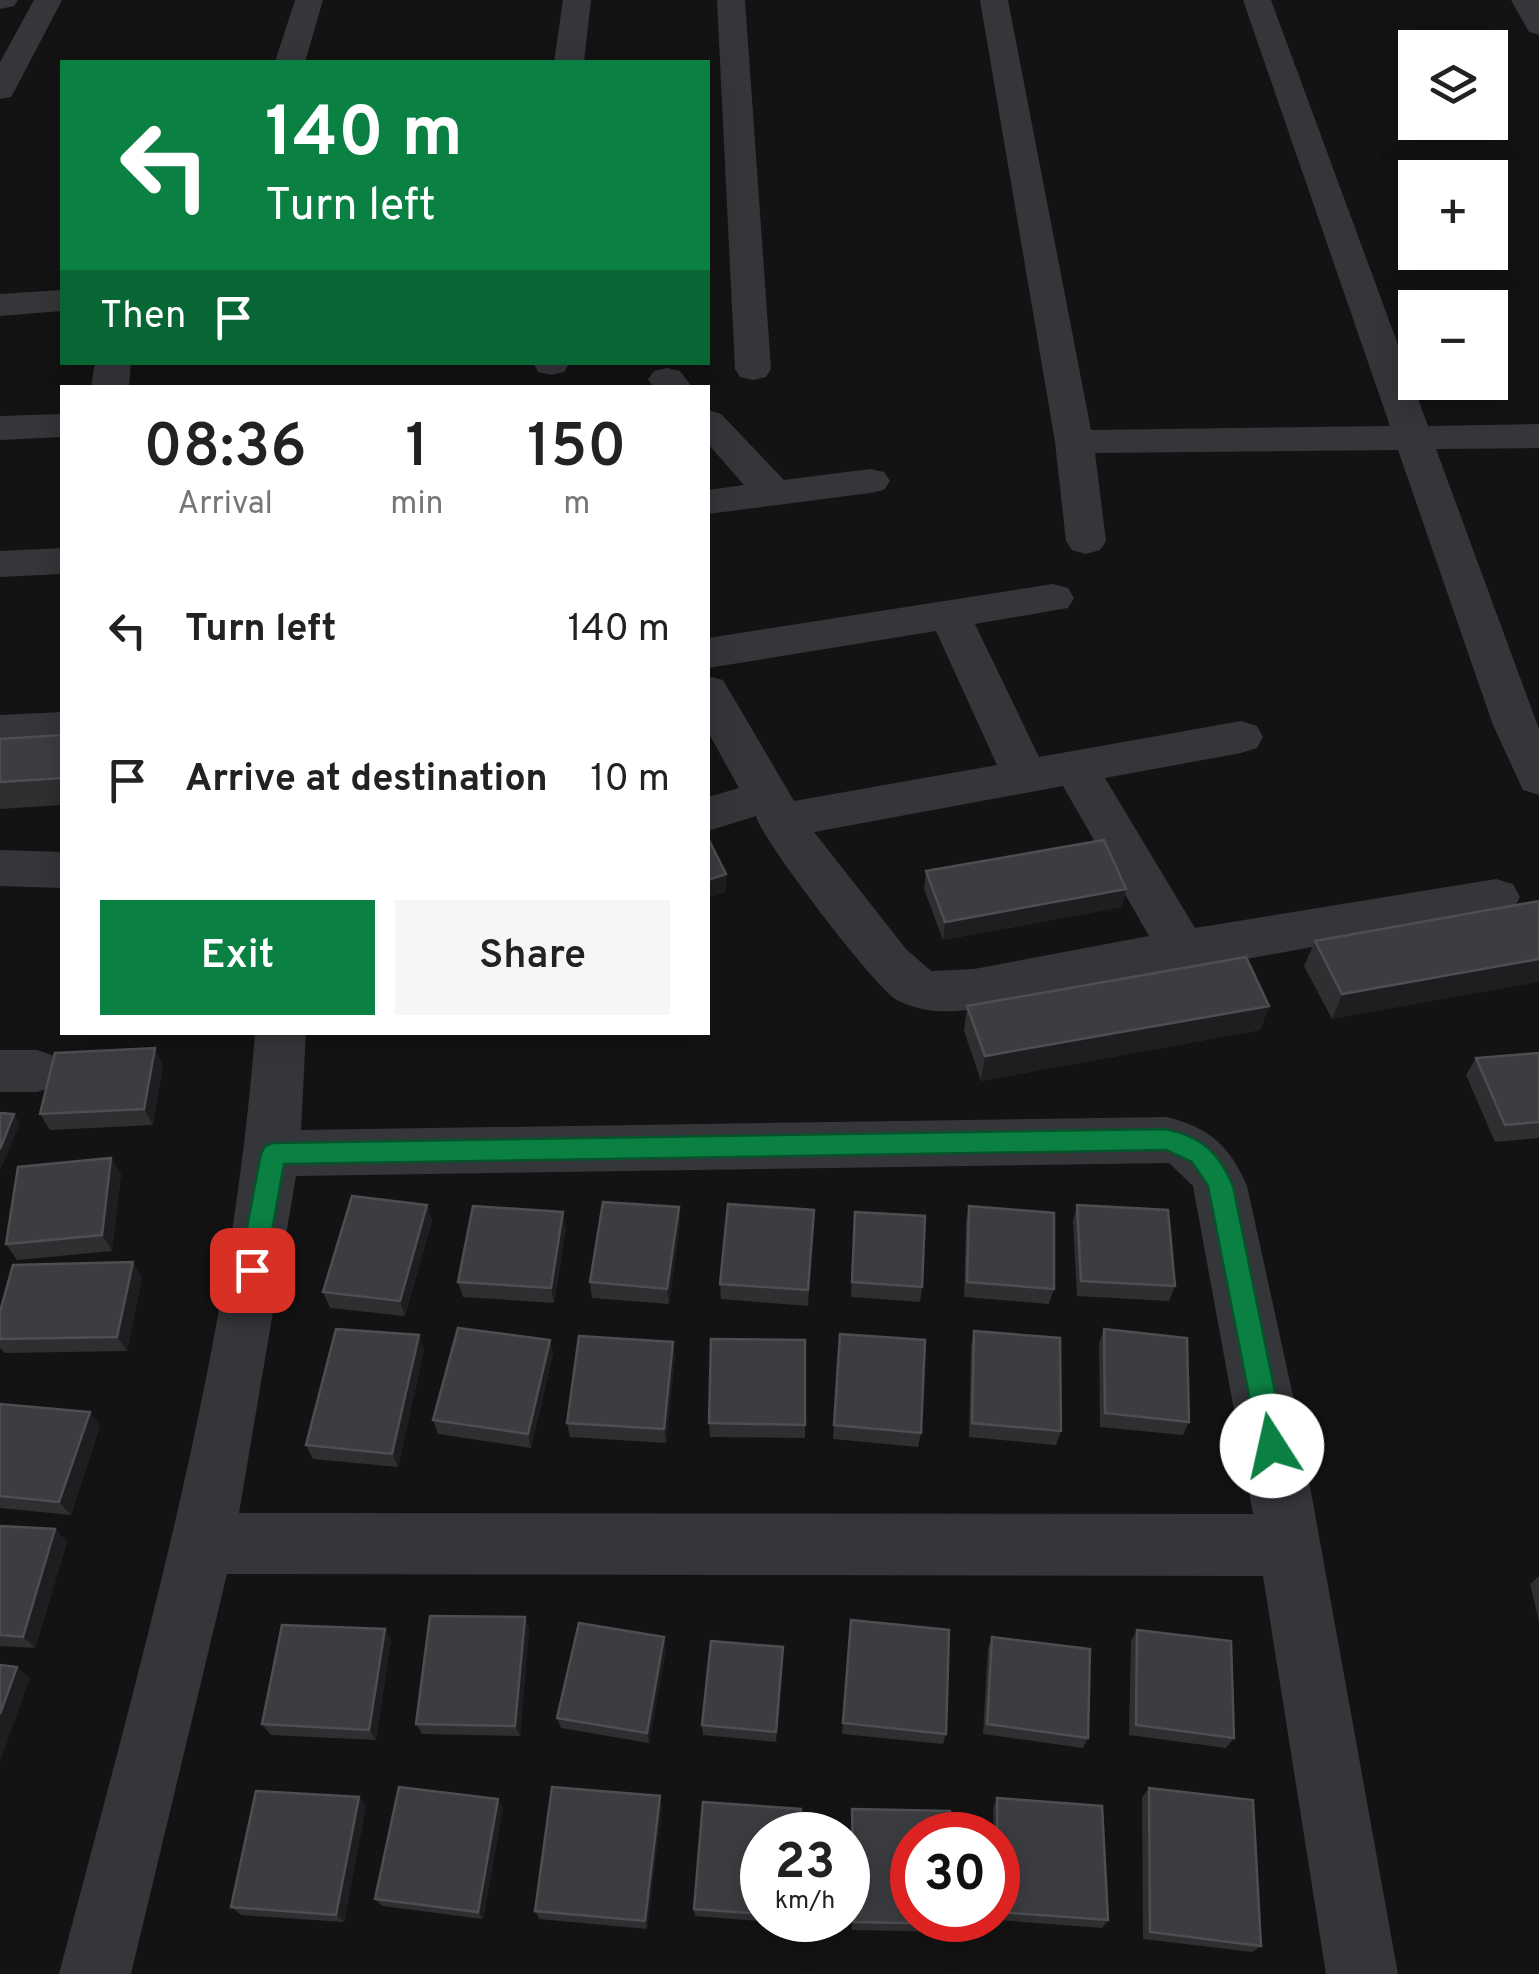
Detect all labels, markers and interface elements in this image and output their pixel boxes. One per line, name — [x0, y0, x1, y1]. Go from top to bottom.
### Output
map controls — [1398, 30, 1508, 400]
button: layers — [1398, 30, 1508, 140]
text: 140 m — [265, 92, 463, 181]
icon: left — [100, 100, 230, 230]
button: + — [1398, 160, 1508, 270]
text: Turn left — [265, 179, 436, 236]
icon: arrive — [206, 290, 261, 345]
button: − — [1398, 290, 1508, 400]
text: Then — [100, 293, 186, 342]
text: 08:36 — [144, 412, 307, 488]
text: 1 — [405, 412, 429, 488]
text: 150 — [527, 412, 626, 488]
text: Arrival — [177, 485, 273, 525]
text: min — [390, 485, 444, 525]
text: m — [563, 485, 590, 525]
icon: left — [100, 603, 155, 658]
text: Turn left — [185, 606, 337, 655]
text: 140 m — [567, 606, 670, 655]
icon: arrive — [100, 753, 155, 808]
text: Arrive at destination — [185, 756, 548, 805]
text: 10 m — [590, 756, 670, 805]
button: Exit — [100, 900, 375, 1015]
button: Share — [395, 900, 670, 1015]
pin — [210, 1228, 295, 1313]
icon: arrive — [225, 1243, 280, 1298]
position arrow — [1220, 1394, 1324, 1498]
speed limit sign: 30 — [890, 1812, 1020, 1942]
text: 23 — [775, 1833, 835, 1896]
text: km/h — [775, 1886, 835, 1918]

